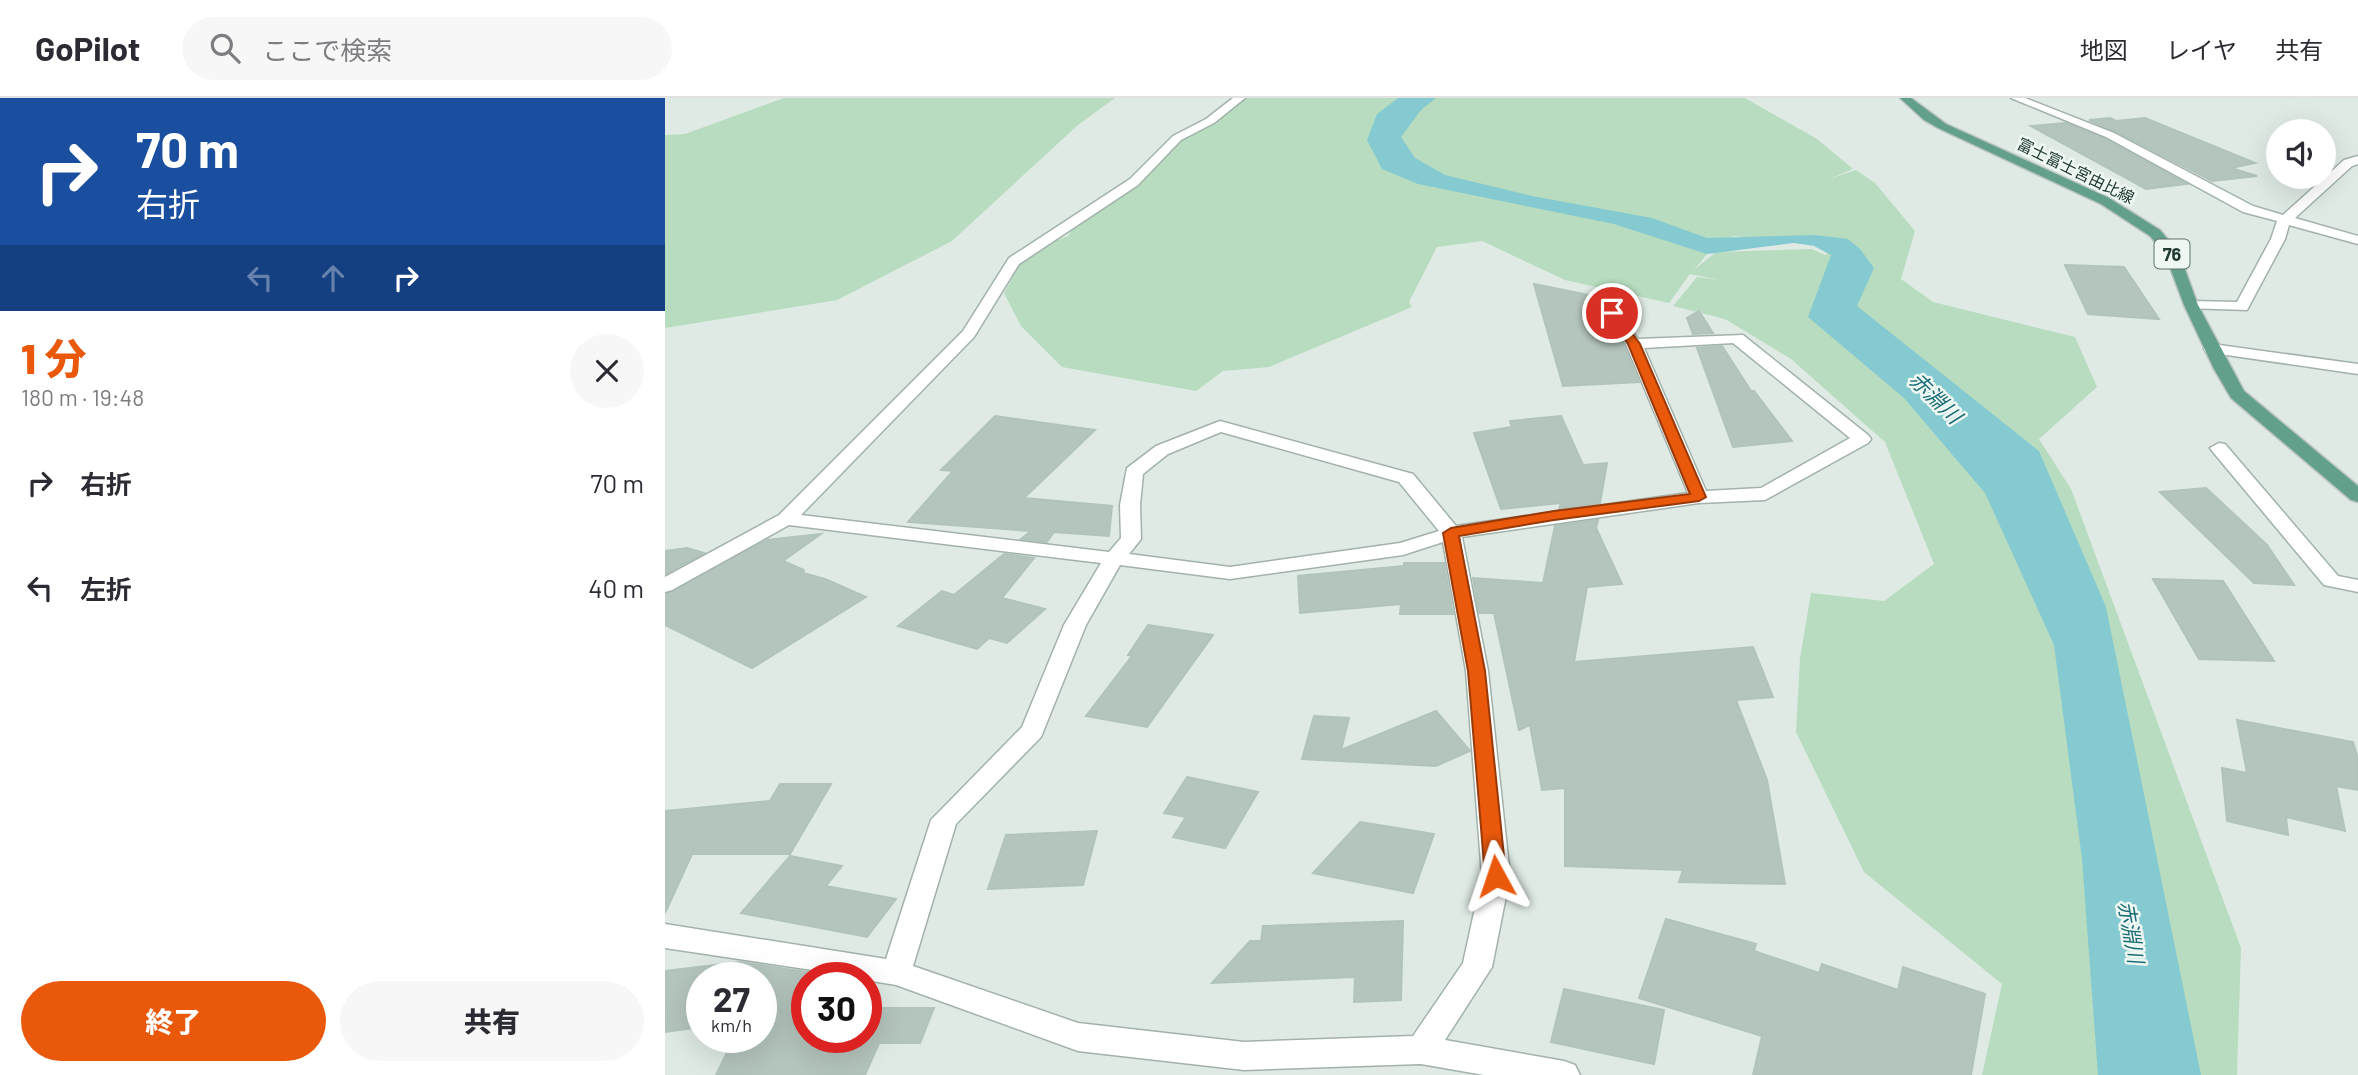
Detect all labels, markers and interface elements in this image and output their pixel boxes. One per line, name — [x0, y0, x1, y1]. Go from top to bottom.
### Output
search box — [182, 17, 672, 80]
text: GoPilot — [35, 28, 140, 68]
icon: search — [206, 29, 244, 67]
text: ここで検索 — [262, 34, 392, 65]
text: 地図 — [2080, 35, 2128, 64]
text: レイヤ — [2166, 35, 2237, 64]
text: 共有 — [2275, 35, 2323, 64]
text: 70 m — [136, 119, 239, 178]
map controls — [2266, 119, 2336, 189]
button: sound — [2266, 119, 2336, 189]
icon: right — [21, 126, 112, 217]
street label: 富士富士宮由比線 — [2014, 133, 2138, 207]
text: 右折 — [136, 184, 200, 222]
road number: 76 — [2155, 239, 2189, 268]
icon: left — [241, 259, 279, 297]
icon: ahead — [314, 259, 352, 297]
icon: right — [387, 259, 425, 297]
pin — [1582, 283, 1642, 343]
icon: arrive — [1593, 294, 1631, 332]
text: 1 分 — [21, 332, 86, 382]
button: close — [570, 334, 644, 408]
water label: 赤淵川 — [1905, 366, 1969, 429]
text: 180 m · 19:48 — [21, 383, 144, 411]
icon: right — [21, 464, 59, 502]
text: 70 m — [590, 467, 644, 498]
text: 右折 — [80, 468, 132, 499]
icon: left — [21, 569, 59, 607]
text: 40 m — [588, 572, 644, 603]
text: 左折 — [80, 573, 132, 604]
position arrow — [1459, 839, 1533, 913]
water label: 赤淵川 — [2114, 899, 2150, 967]
speed limit sign: 30 — [791, 962, 882, 1053]
text: 27 — [713, 977, 750, 1019]
button: 終了 — [21, 981, 326, 1061]
button: 共有 — [340, 981, 644, 1061]
text: km/h — [711, 1014, 752, 1036]

